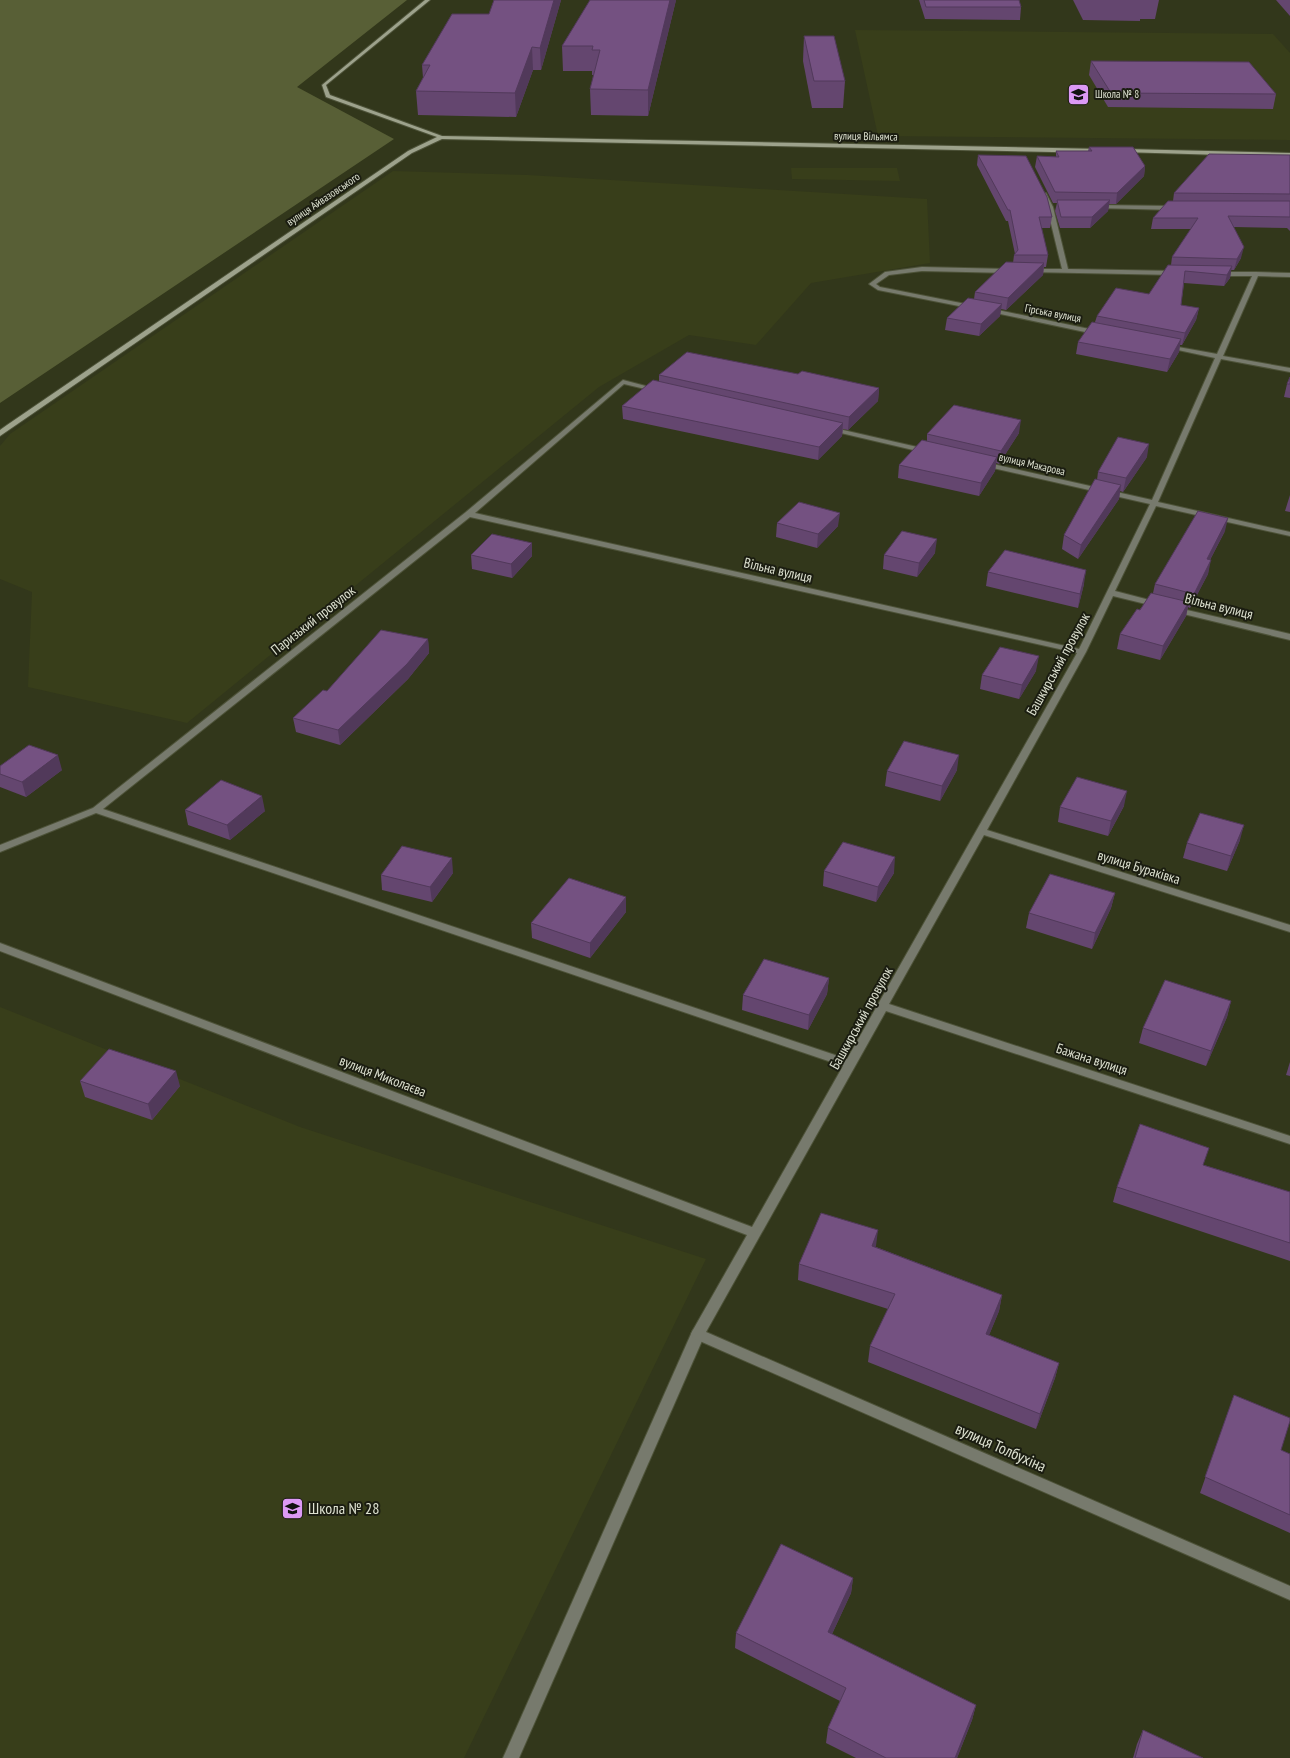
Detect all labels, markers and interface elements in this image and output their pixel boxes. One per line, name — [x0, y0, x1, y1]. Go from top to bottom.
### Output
school or university icon: Школа № 8 — [1067, 82, 1091, 106]
place label: Школа № 8 — [1095, 87, 1139, 101]
street label: вулиця Вільямса — [834, 128, 898, 144]
street label: вулиця Айвазовського — [284, 169, 363, 229]
street label: Гірська вулиця — [1024, 301, 1082, 325]
street label: вулиця Макарова — [997, 450, 1067, 478]
street label: Вільна вулиця — [742, 553, 814, 587]
street label: Паризький провулок — [267, 581, 359, 659]
street label: Вільна вулиця — [1183, 589, 1255, 623]
street label: Башкирський провулок — [1022, 609, 1094, 719]
street label: вулиця Бураківка — [1096, 846, 1182, 888]
street label: Башкирський провулок — [825, 963, 897, 1073]
street label: Бажана вулиця — [1054, 1039, 1130, 1079]
street label: вулиця Миколаєва — [337, 1051, 429, 1101]
street label: вулиця Толбухіна — [953, 1418, 1049, 1476]
school or university icon: Школа № 28 — [280, 1496, 304, 1520]
place label: Школа № 28 — [308, 1498, 379, 1518]

